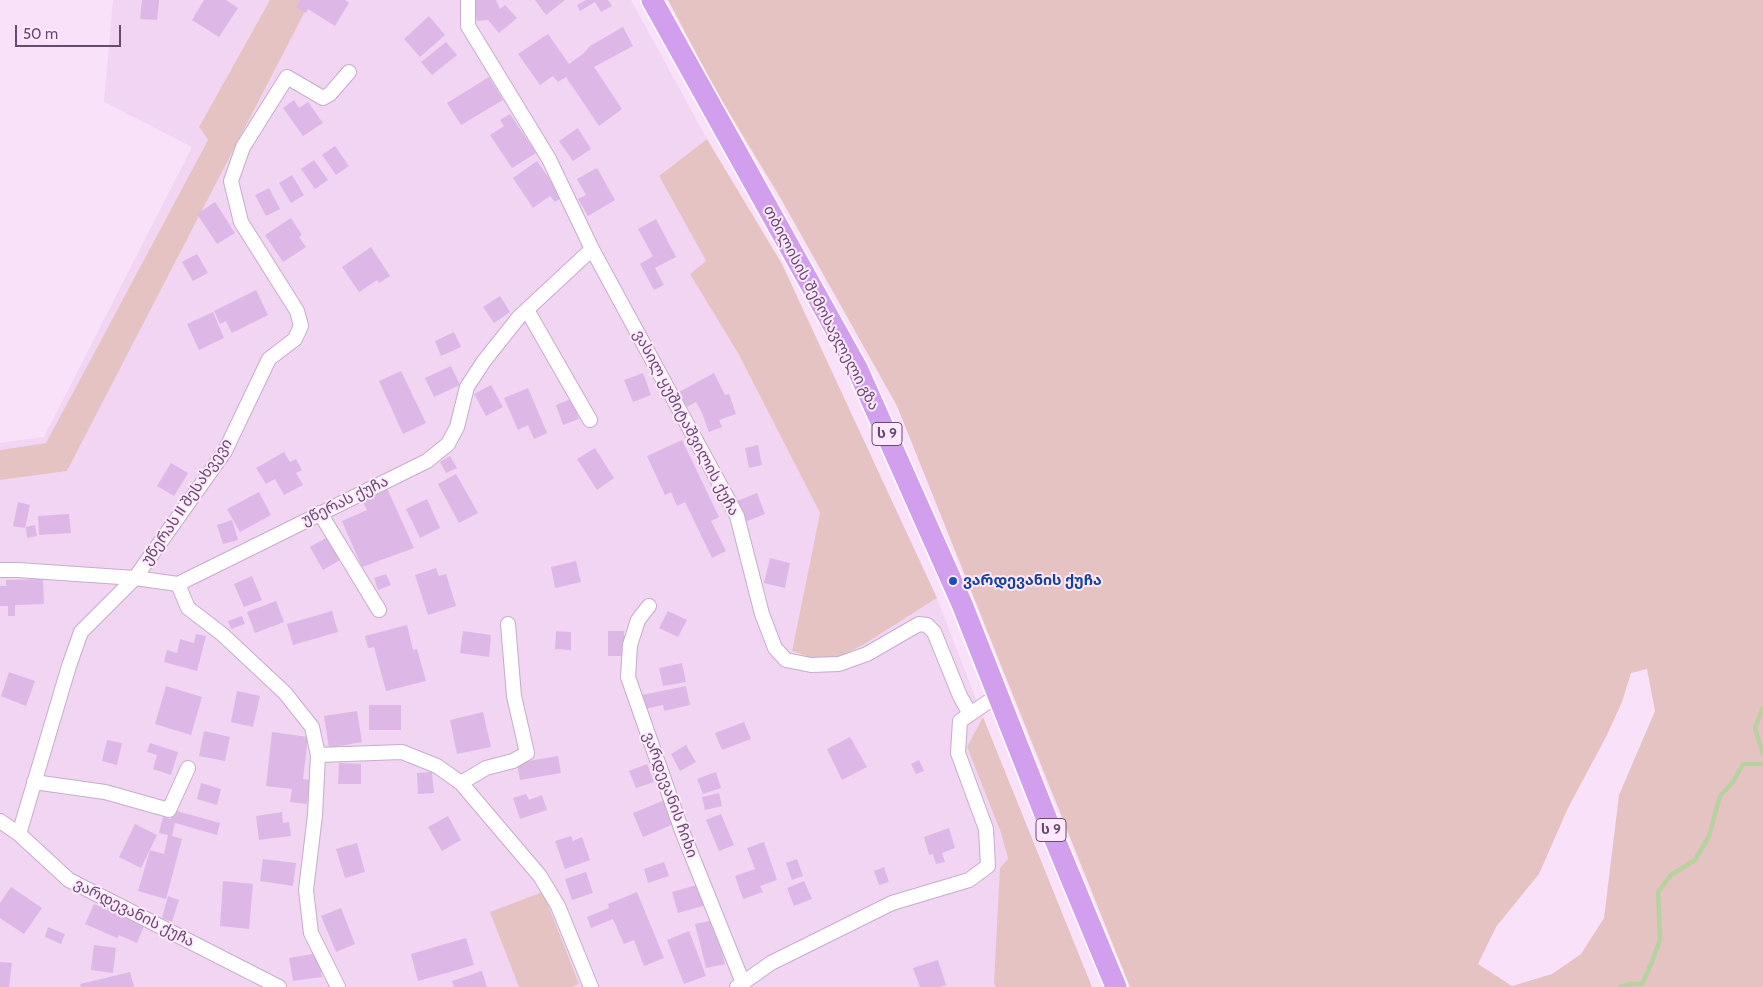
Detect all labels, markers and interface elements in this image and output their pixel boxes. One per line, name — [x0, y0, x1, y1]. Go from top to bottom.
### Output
scale bar — [18, 15, 124, 47]
text: 50 m — [23, 25, 58, 43]
street label: თბილისის შემოსავლელი გზა — [759, 203, 883, 413]
street label: ვასილ ყუშიტაშვილის ქუჩა — [629, 327, 743, 519]
road number: ს 9 — [872, 422, 902, 446]
street label: უწერას II შესახვევი — [138, 435, 236, 569]
street label: უწერას ქუჩა — [299, 472, 391, 530]
place label: ვარდევანის ქუჩა — [963, 572, 1102, 590]
marker: ვარდევანის ქუჩა — [947, 575, 959, 587]
street label: ვარდევანის ჩიხი — [639, 730, 701, 860]
road number: ს 9 — [1036, 818, 1066, 842]
street label: ვარდევანის ქუჩა — [71, 875, 197, 951]

